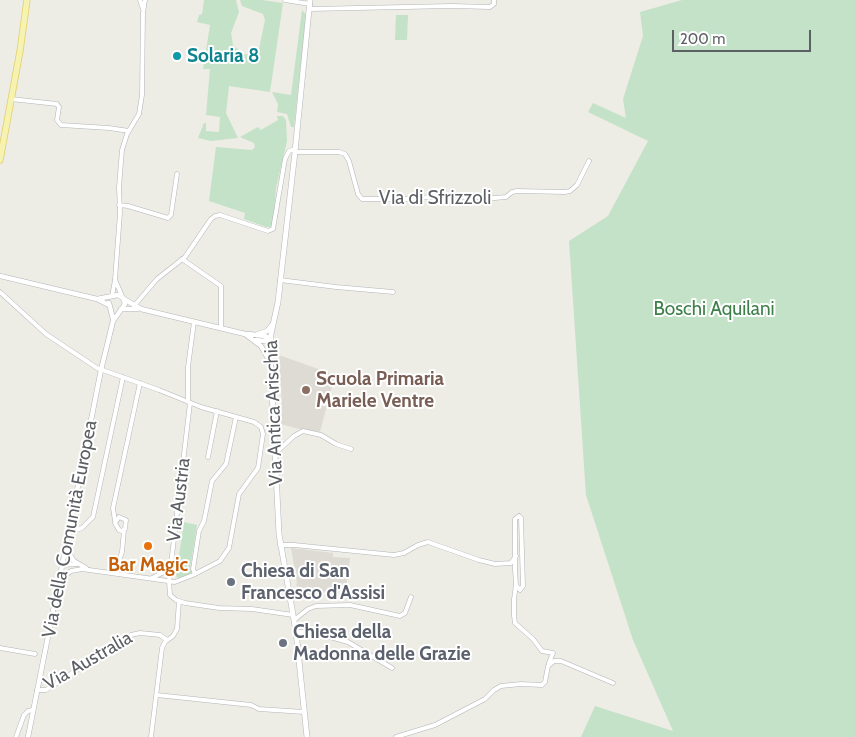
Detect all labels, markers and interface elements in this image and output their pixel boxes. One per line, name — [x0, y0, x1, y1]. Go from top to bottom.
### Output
scale bar — [675, 20, 814, 52]
text: 200 m — [680, 30, 725, 48]
place label: Solaria 8 — [187, 45, 259, 67]
marker: Solaria 8 — [171, 50, 183, 62]
street label: Via di Sfrizzoli — [379, 187, 491, 209]
park label: Boschi Aquilani — [653, 298, 775, 320]
street label: Via Antica Arischia — [260, 340, 288, 486]
place label: Scuola Primaria Mariele Ventre — [316, 368, 444, 412]
marker: Scuola Primaria Mariele Ventre — [300, 384, 312, 396]
street label: Via della Comunità Europea — [38, 418, 102, 640]
street label: Via Austria — [163, 457, 195, 543]
marker: Bar Magic — [142, 540, 154, 552]
place label: Bar Magic — [108, 554, 188, 576]
place label: Chiesa di San Francesco d'Assisi — [241, 560, 385, 604]
marker: Chiesa di San Francesco d'Assisi — [225, 576, 237, 588]
place label: Chiesa della Madonna delle Grazie — [293, 621, 471, 665]
street label: Via Australia — [40, 627, 136, 695]
marker: Chiesa della Madonna delle Grazie — [277, 637, 289, 649]

